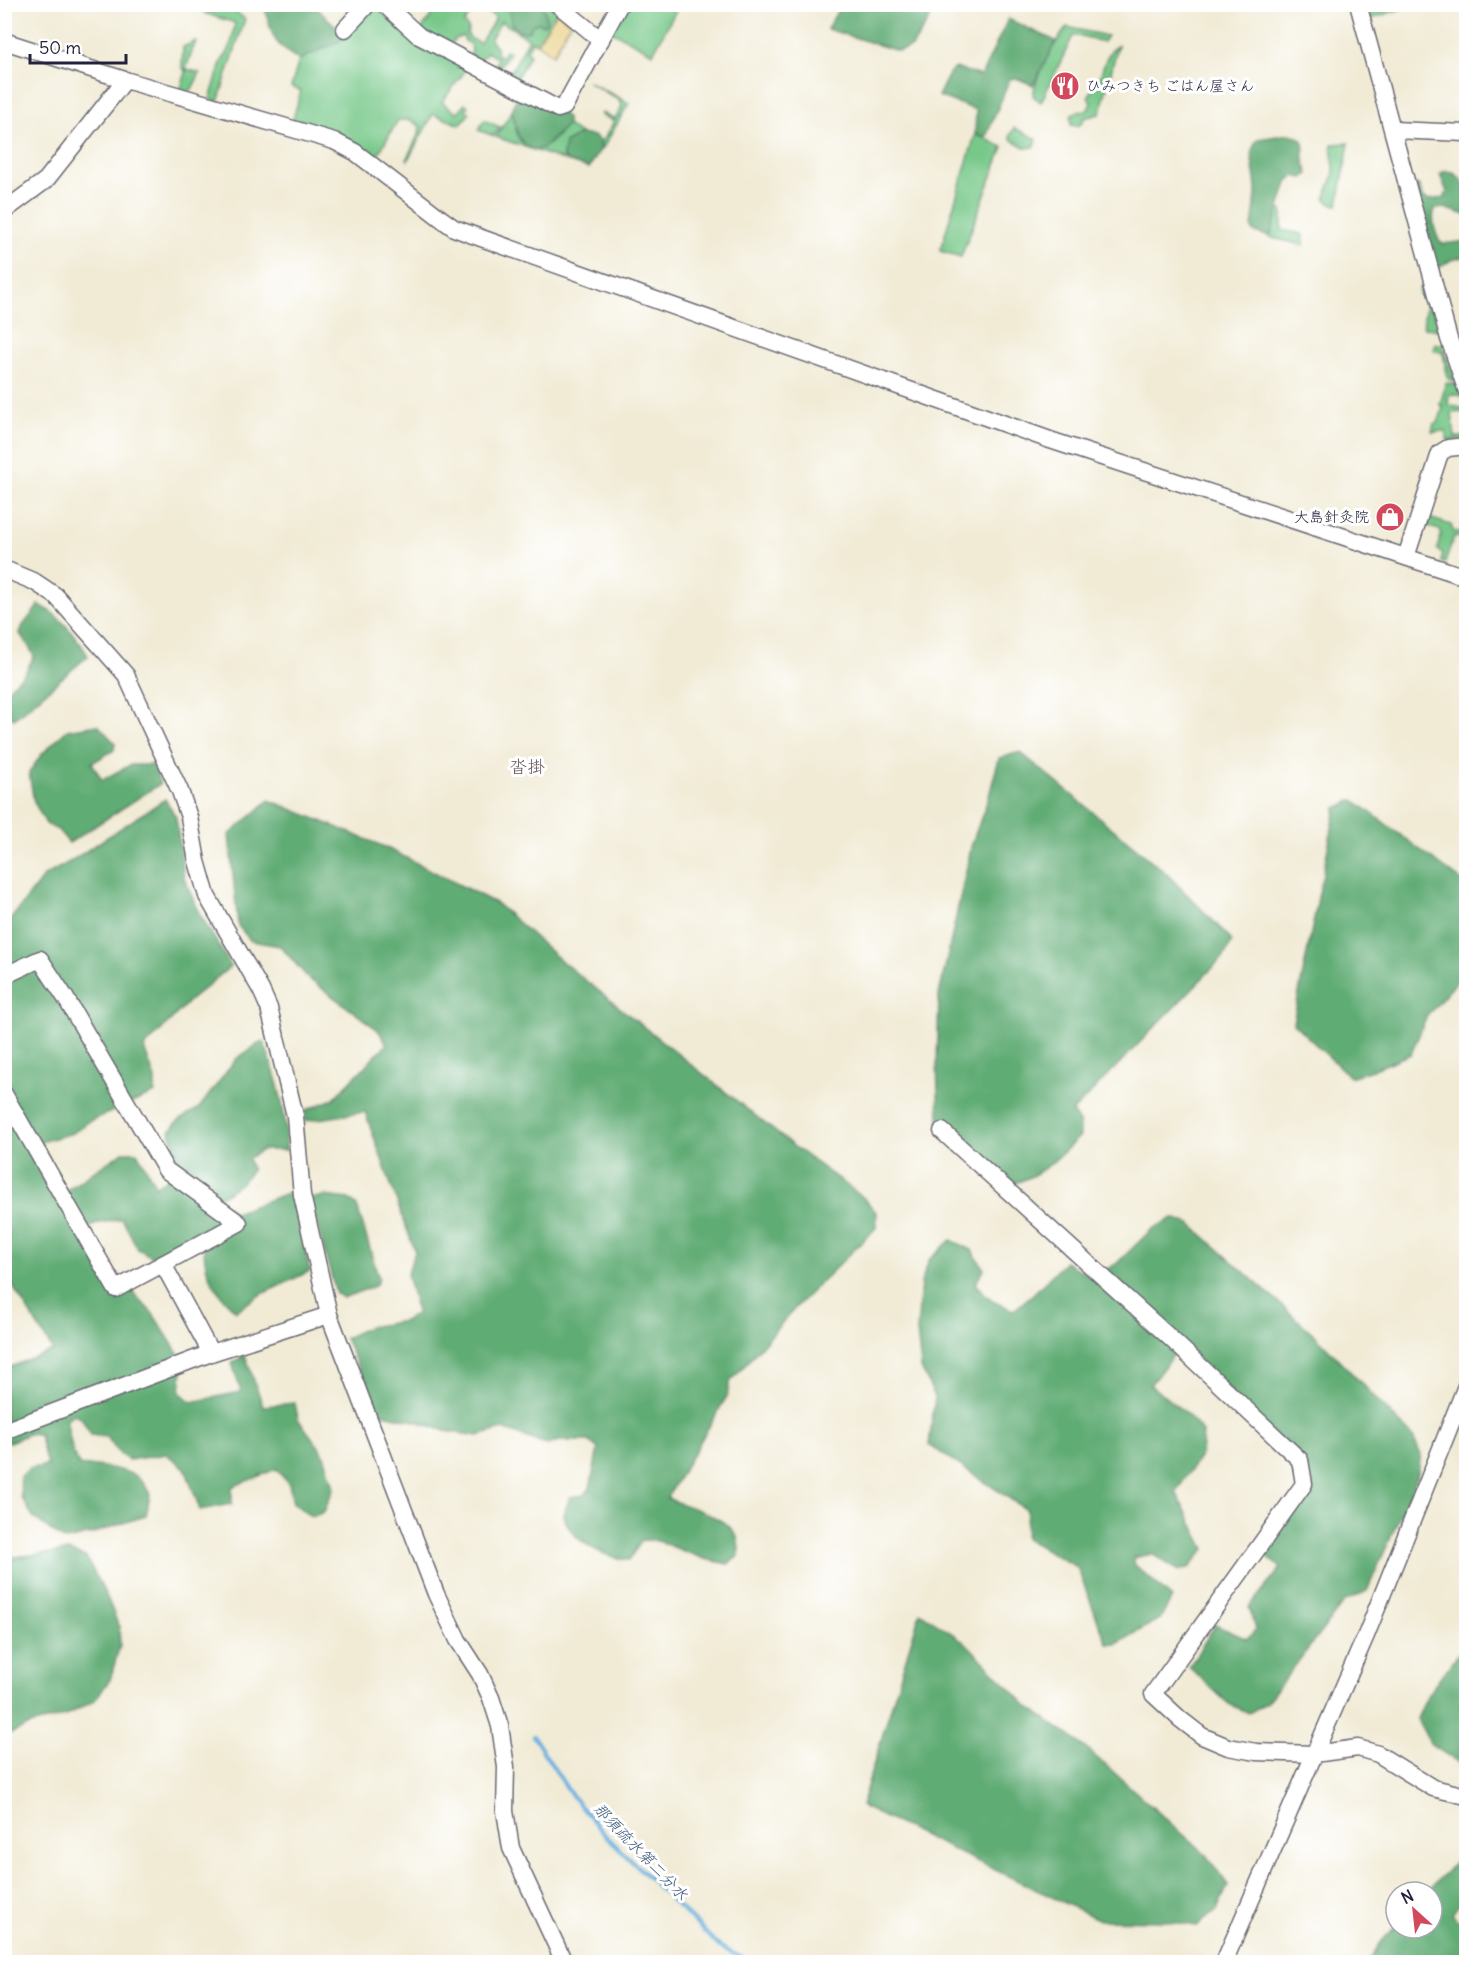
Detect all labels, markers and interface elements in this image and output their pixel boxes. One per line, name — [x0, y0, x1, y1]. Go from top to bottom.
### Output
scale bar — [30, 27, 126, 65]
text: 50 m — [39, 36, 81, 59]
restaurant icon: ひみつきち ごはん屋さん — [1049, 70, 1081, 102]
place label: ひみつきち ごはん屋さん — [1086, 76, 1255, 95]
shop icon: 大島針灸院 — [1374, 501, 1406, 533]
place label: 大島針灸院 — [1294, 507, 1369, 526]
district label: 沓掛 — [509, 755, 545, 778]
water label: 那須疏水第二分水 — [589, 1798, 693, 1904]
north arrow — [1384, 1880, 1444, 1940]
text: N — [1398, 1885, 1417, 1908]

